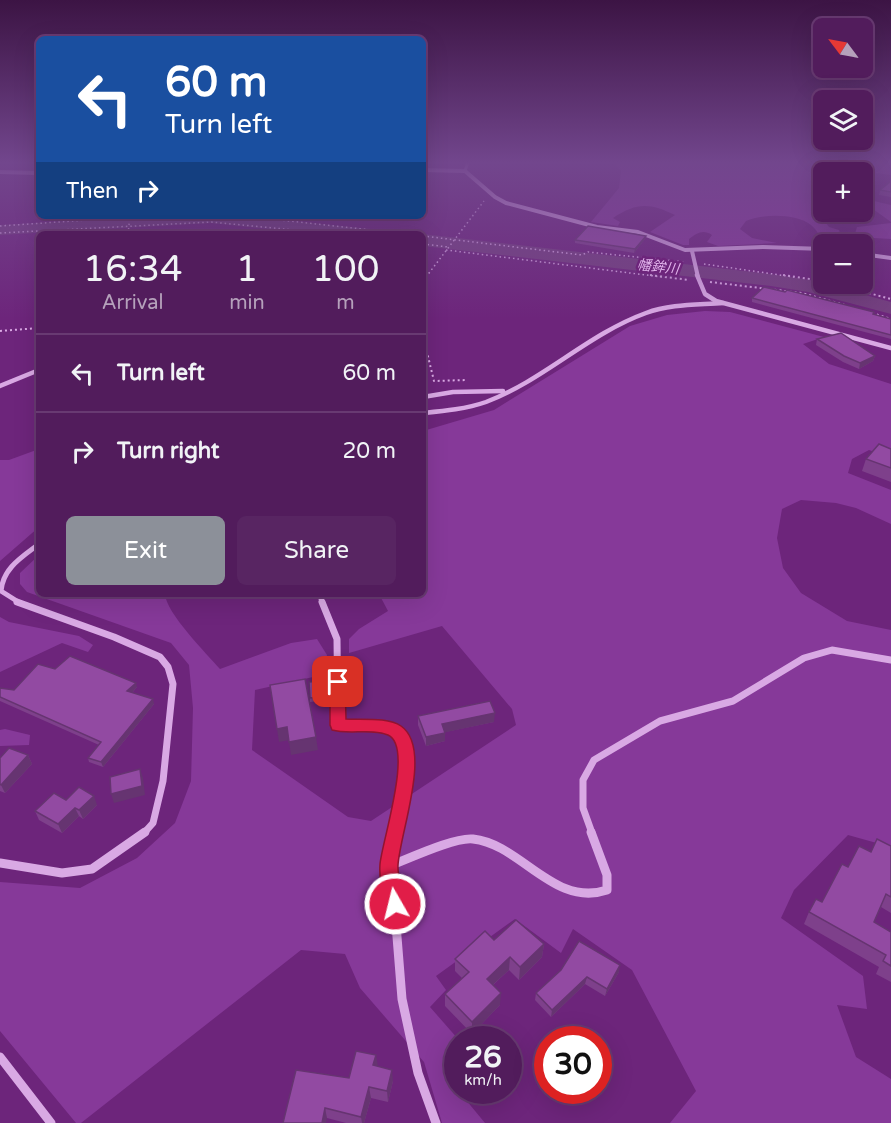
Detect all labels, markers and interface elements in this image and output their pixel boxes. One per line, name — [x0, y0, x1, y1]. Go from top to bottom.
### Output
north arrow — [813, 18, 873, 78]
map controls — [813, 18, 873, 294]
text: 60 m — [165, 57, 267, 108]
icon: left — [66, 60, 144, 138]
button: layers — [813, 90, 873, 150]
text: Turn left — [165, 108, 272, 141]
button: + — [813, 162, 873, 222]
icon: right — [131, 174, 164, 207]
text: Then — [66, 178, 119, 204]
button: − — [813, 234, 873, 294]
text: 16:34 — [83, 248, 183, 291]
text: 1 — [236, 248, 258, 291]
text: 100 — [311, 248, 379, 291]
water label: 幡鉾川 — [636, 256, 682, 278]
text: Arrival — [102, 291, 164, 315]
text: min — [229, 291, 265, 315]
text: m — [336, 291, 355, 315]
icon: left — [66, 357, 99, 390]
text: Turn left — [117, 360, 205, 386]
text: 60 m — [342, 360, 396, 386]
icon: right — [66, 435, 99, 468]
text: Turn right — [117, 438, 219, 464]
text: 20 m — [342, 438, 396, 464]
button: Exit — [66, 516, 225, 585]
button: Share — [237, 516, 396, 585]
pin — [312, 656, 363, 707]
icon: arrive — [321, 665, 354, 698]
position arrow — [363, 872, 427, 936]
speed limit sign: 30 — [534, 1026, 612, 1104]
text: 26 — [464, 1039, 502, 1076]
text: km/h — [464, 1071, 502, 1089]

